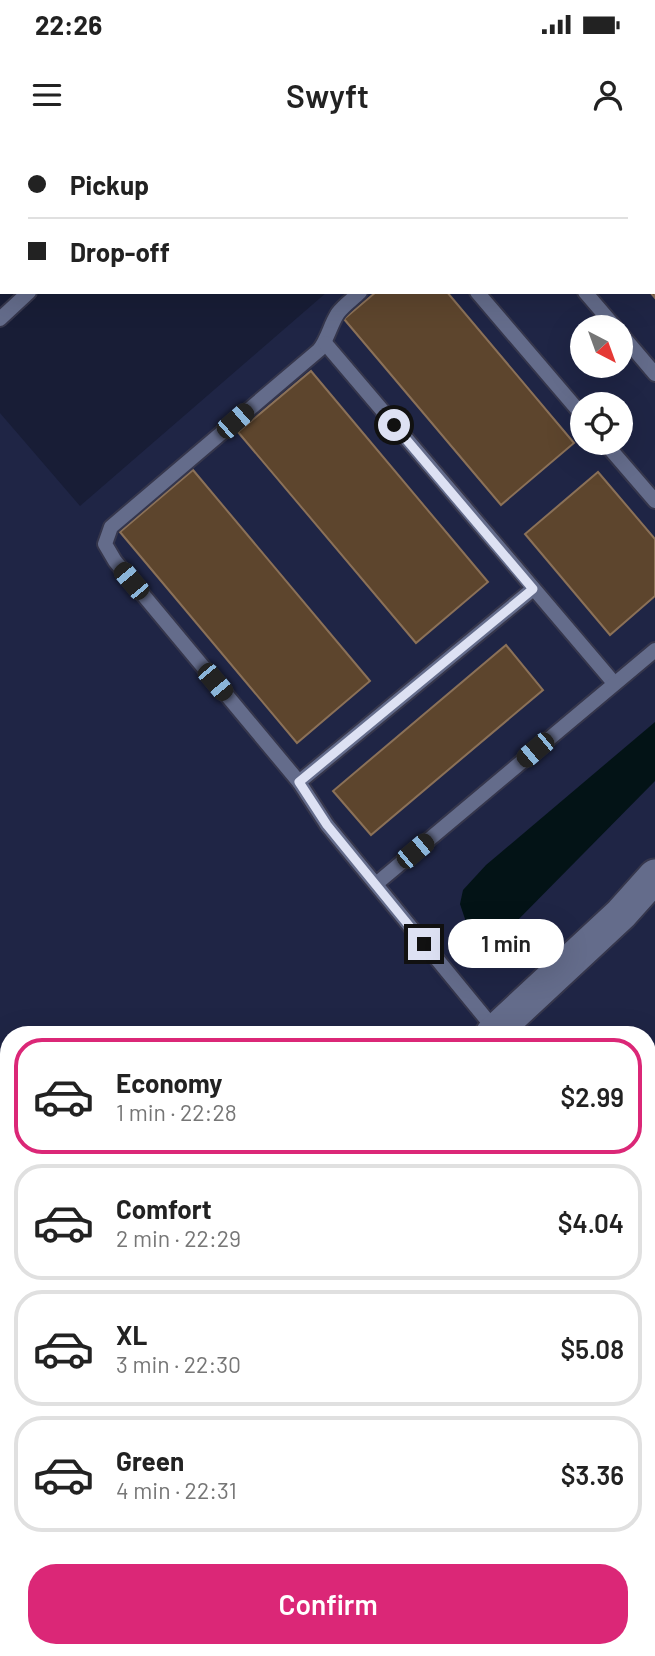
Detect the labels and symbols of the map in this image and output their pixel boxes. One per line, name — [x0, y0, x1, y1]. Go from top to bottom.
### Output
north arrow — [570, 315, 634, 378]
car — [213, 399, 258, 443]
route start — [378, 409, 410, 441]
car — [110, 558, 153, 604]
car — [194, 659, 237, 705]
car — [513, 728, 558, 772]
car — [393, 829, 438, 873]
callout: 1 min — [448, 920, 564, 968]
route end — [408, 928, 440, 960]

